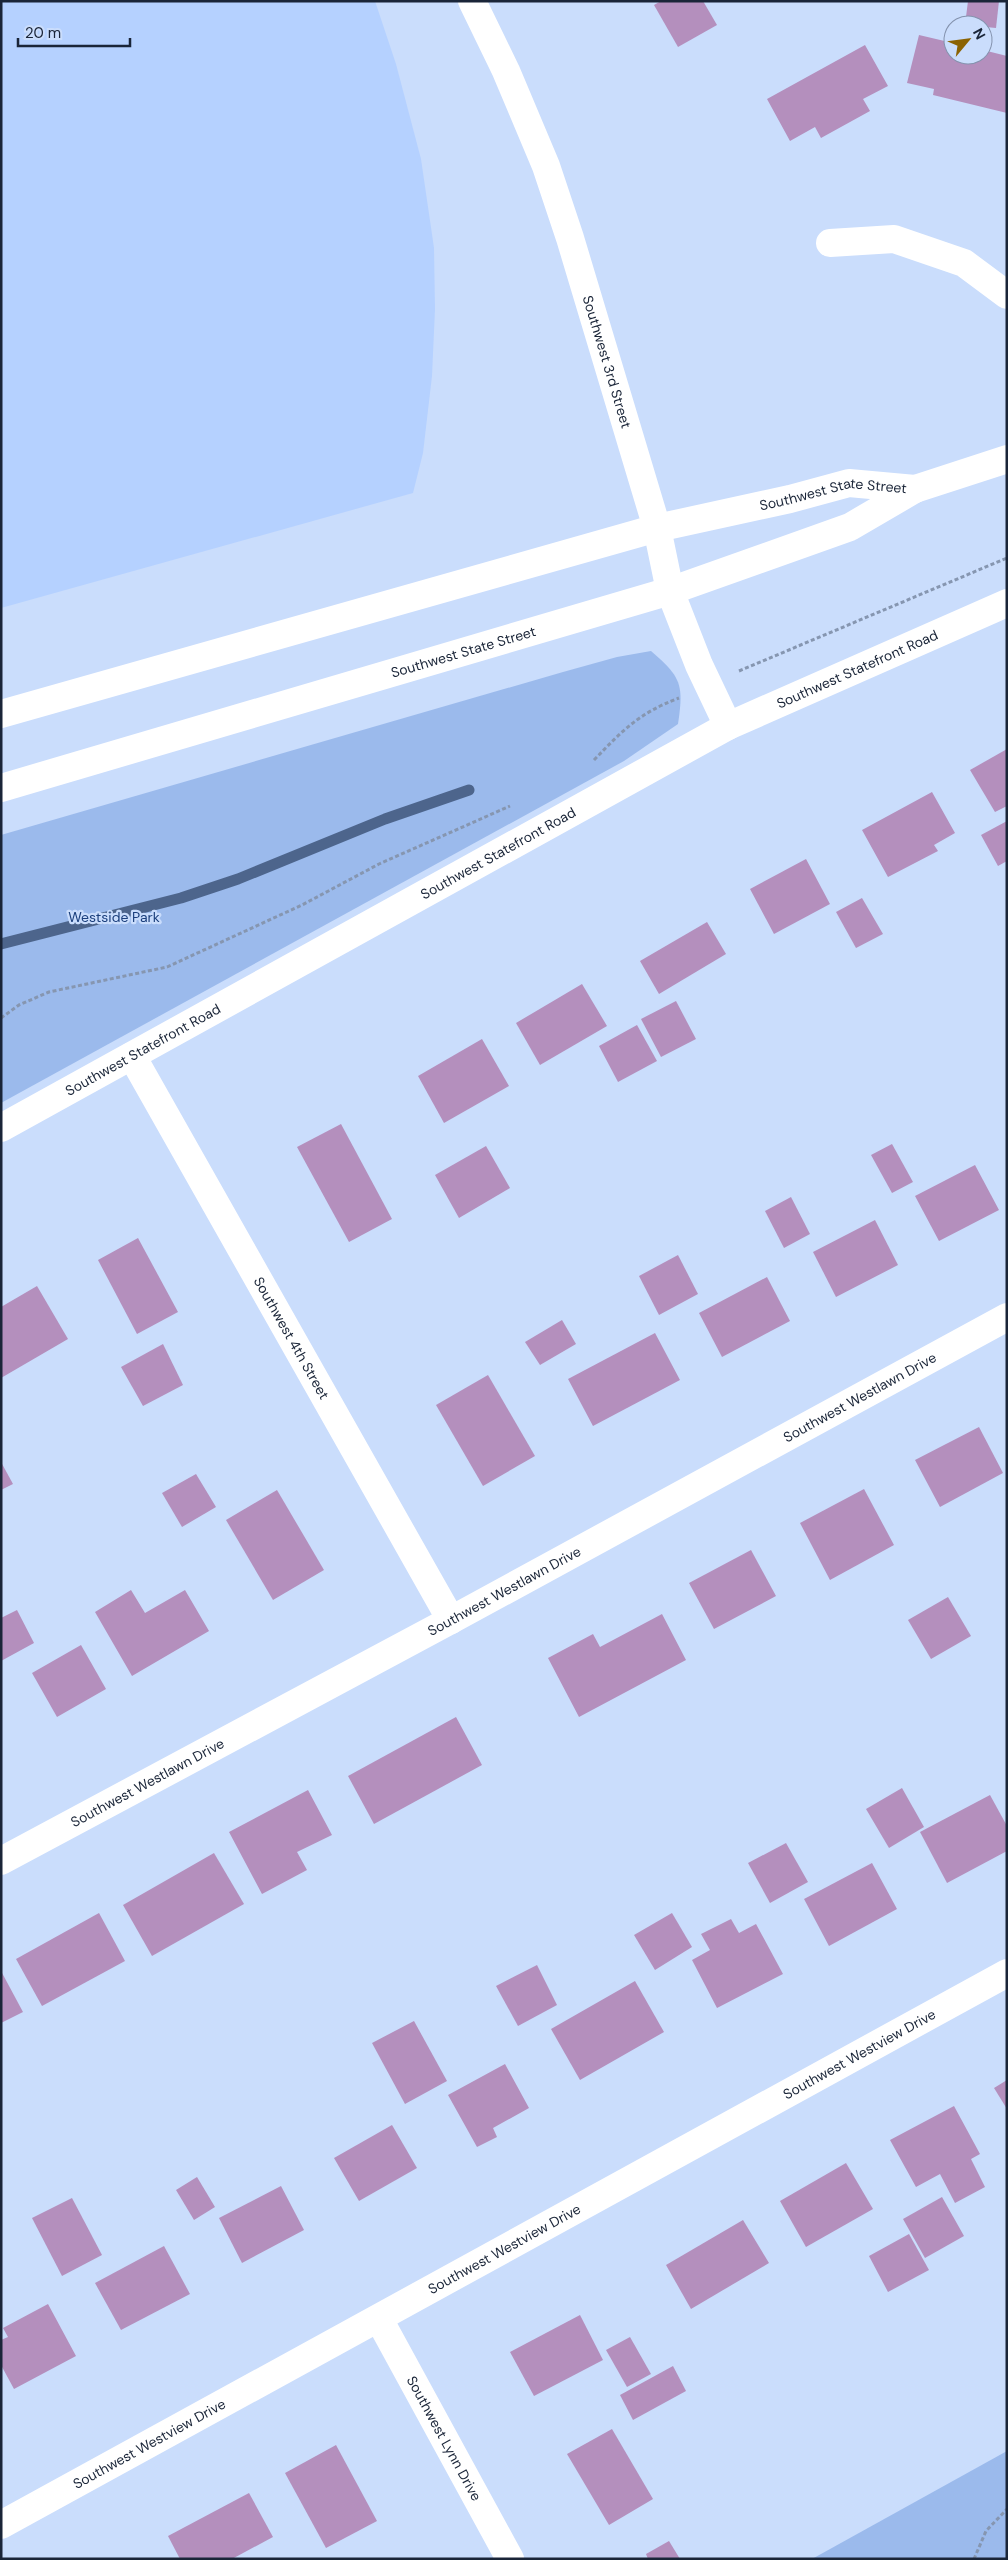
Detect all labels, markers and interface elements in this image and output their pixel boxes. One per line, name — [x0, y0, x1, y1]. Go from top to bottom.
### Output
scale bar — [18, 15, 130, 47]
north arrow — [943, 15, 993, 65]
text: 20 m — [25, 23, 61, 43]
text: N — [969, 25, 990, 43]
street label: Southwest 3rd Street — [579, 293, 636, 430]
street label: Southwest State Street — [758, 474, 908, 514]
street label: Southwest State Street — [389, 622, 538, 682]
street label: Southwest Statefront Road — [774, 626, 941, 712]
street label: Southwest Statefront Road — [417, 803, 579, 903]
park label: Westside Park — [68, 908, 160, 926]
street label: Southwest Statefront Road — [62, 999, 224, 1100]
street label: Southwest 4th Street — [250, 1274, 333, 1402]
street label: Southwest Westlawn Drive — [780, 1348, 939, 1446]
street label: Southwest Westlawn Drive — [424, 1542, 584, 1640]
street label: Southwest Westlawn Drive — [67, 1734, 227, 1831]
street label: Southwest Westview Drive — [780, 2005, 939, 2103]
street label: Southwest Westview Drive — [425, 2200, 584, 2298]
street label: Southwest Lynn Drive — [403, 2373, 486, 2504]
street label: Southwest Westview Drive — [70, 2395, 229, 2493]

